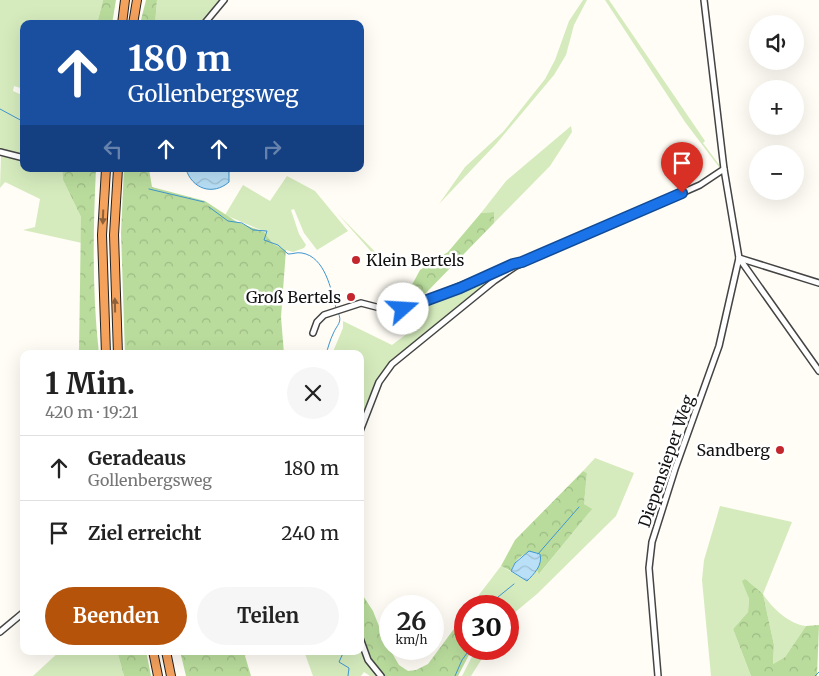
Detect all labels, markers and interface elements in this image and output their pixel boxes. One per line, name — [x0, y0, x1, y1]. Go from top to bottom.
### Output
map controls — [749, 15, 804, 200]
button: sound — [749, 15, 804, 70]
text: 180 m — [128, 37, 231, 81]
icon: ahead — [45, 40, 110, 105]
text: Gollenbergsweg — [128, 80, 299, 108]
button: + — [749, 80, 804, 135]
icon: left — [99, 135, 127, 163]
icon: ahead — [152, 135, 180, 163]
icon: ahead — [205, 135, 233, 163]
icon: right — [258, 135, 286, 163]
pin — [661, 142, 703, 193]
button: − — [749, 145, 804, 200]
icon: arrive — [668, 149, 696, 177]
one-way arrow — [99, 210, 107, 226]
place label: Klein Bertels — [366, 250, 465, 270]
marker: Klein Bertels — [350, 254, 362, 266]
position arrow — [376, 282, 428, 334]
place label: Groß Bertels — [246, 287, 341, 307]
marker: Groß Bertels — [345, 291, 357, 303]
one-way arrow — [111, 297, 119, 313]
text: 1 Min. — [45, 364, 135, 402]
button: close — [287, 367, 339, 419]
street label: Diepensieper Weg — [634, 392, 698, 530]
text: 420 m · 19:21 — [45, 402, 138, 422]
place label: Sandberg — [697, 440, 770, 460]
marker: Sandberg — [774, 444, 786, 456]
text: Geradeaus — [88, 446, 186, 470]
icon: ahead — [45, 454, 73, 482]
text: 180 m — [284, 456, 339, 480]
text: Gollenbergsweg — [88, 470, 212, 490]
icon: arrive — [45, 519, 73, 547]
text: Ziel erreicht — [88, 521, 201, 545]
text: 240 m — [281, 521, 339, 545]
button: Beenden — [45, 587, 187, 645]
button: Teilen — [197, 587, 339, 645]
speed limit sign: 30 — [454, 595, 519, 660]
text: 26 — [397, 605, 426, 637]
text: km/h — [396, 632, 427, 647]

